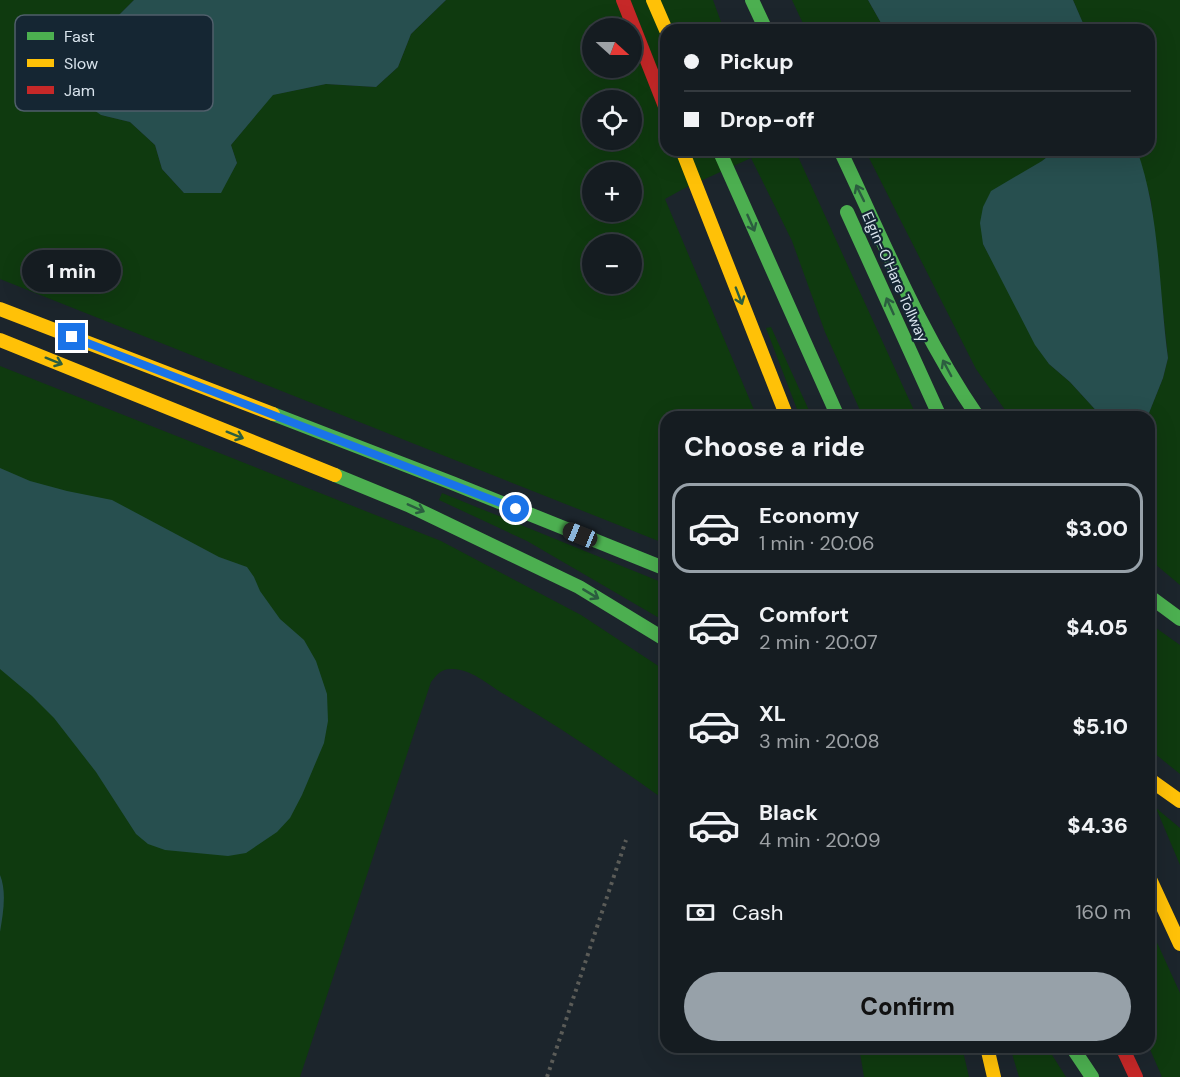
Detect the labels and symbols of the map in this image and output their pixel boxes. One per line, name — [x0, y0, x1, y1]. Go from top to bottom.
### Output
legend — [15, 15, 213, 111]
north arrow — [582, 18, 642, 78]
text: Fast — [64, 26, 95, 47]
text: Slow — [64, 53, 98, 74]
text: Jam — [64, 80, 95, 101]
one-way arrow — [854, 184, 866, 202]
street label: Elgin-O'Hare Tollway — [857, 209, 933, 346]
one-way arrow — [746, 213, 757, 231]
callout: 1 min — [22, 250, 122, 292]
one-way arrow — [735, 287, 746, 305]
one-way arrow — [884, 298, 895, 316]
route end — [58, 323, 85, 350]
one-way arrow — [45, 357, 63, 368]
one-way arrow — [941, 359, 952, 377]
one-way arrow — [225, 430, 244, 441]
route start — [502, 495, 529, 522]
one-way arrow — [406, 503, 424, 515]
car — [560, 520, 600, 550]
one-way arrow — [582, 589, 599, 601]

